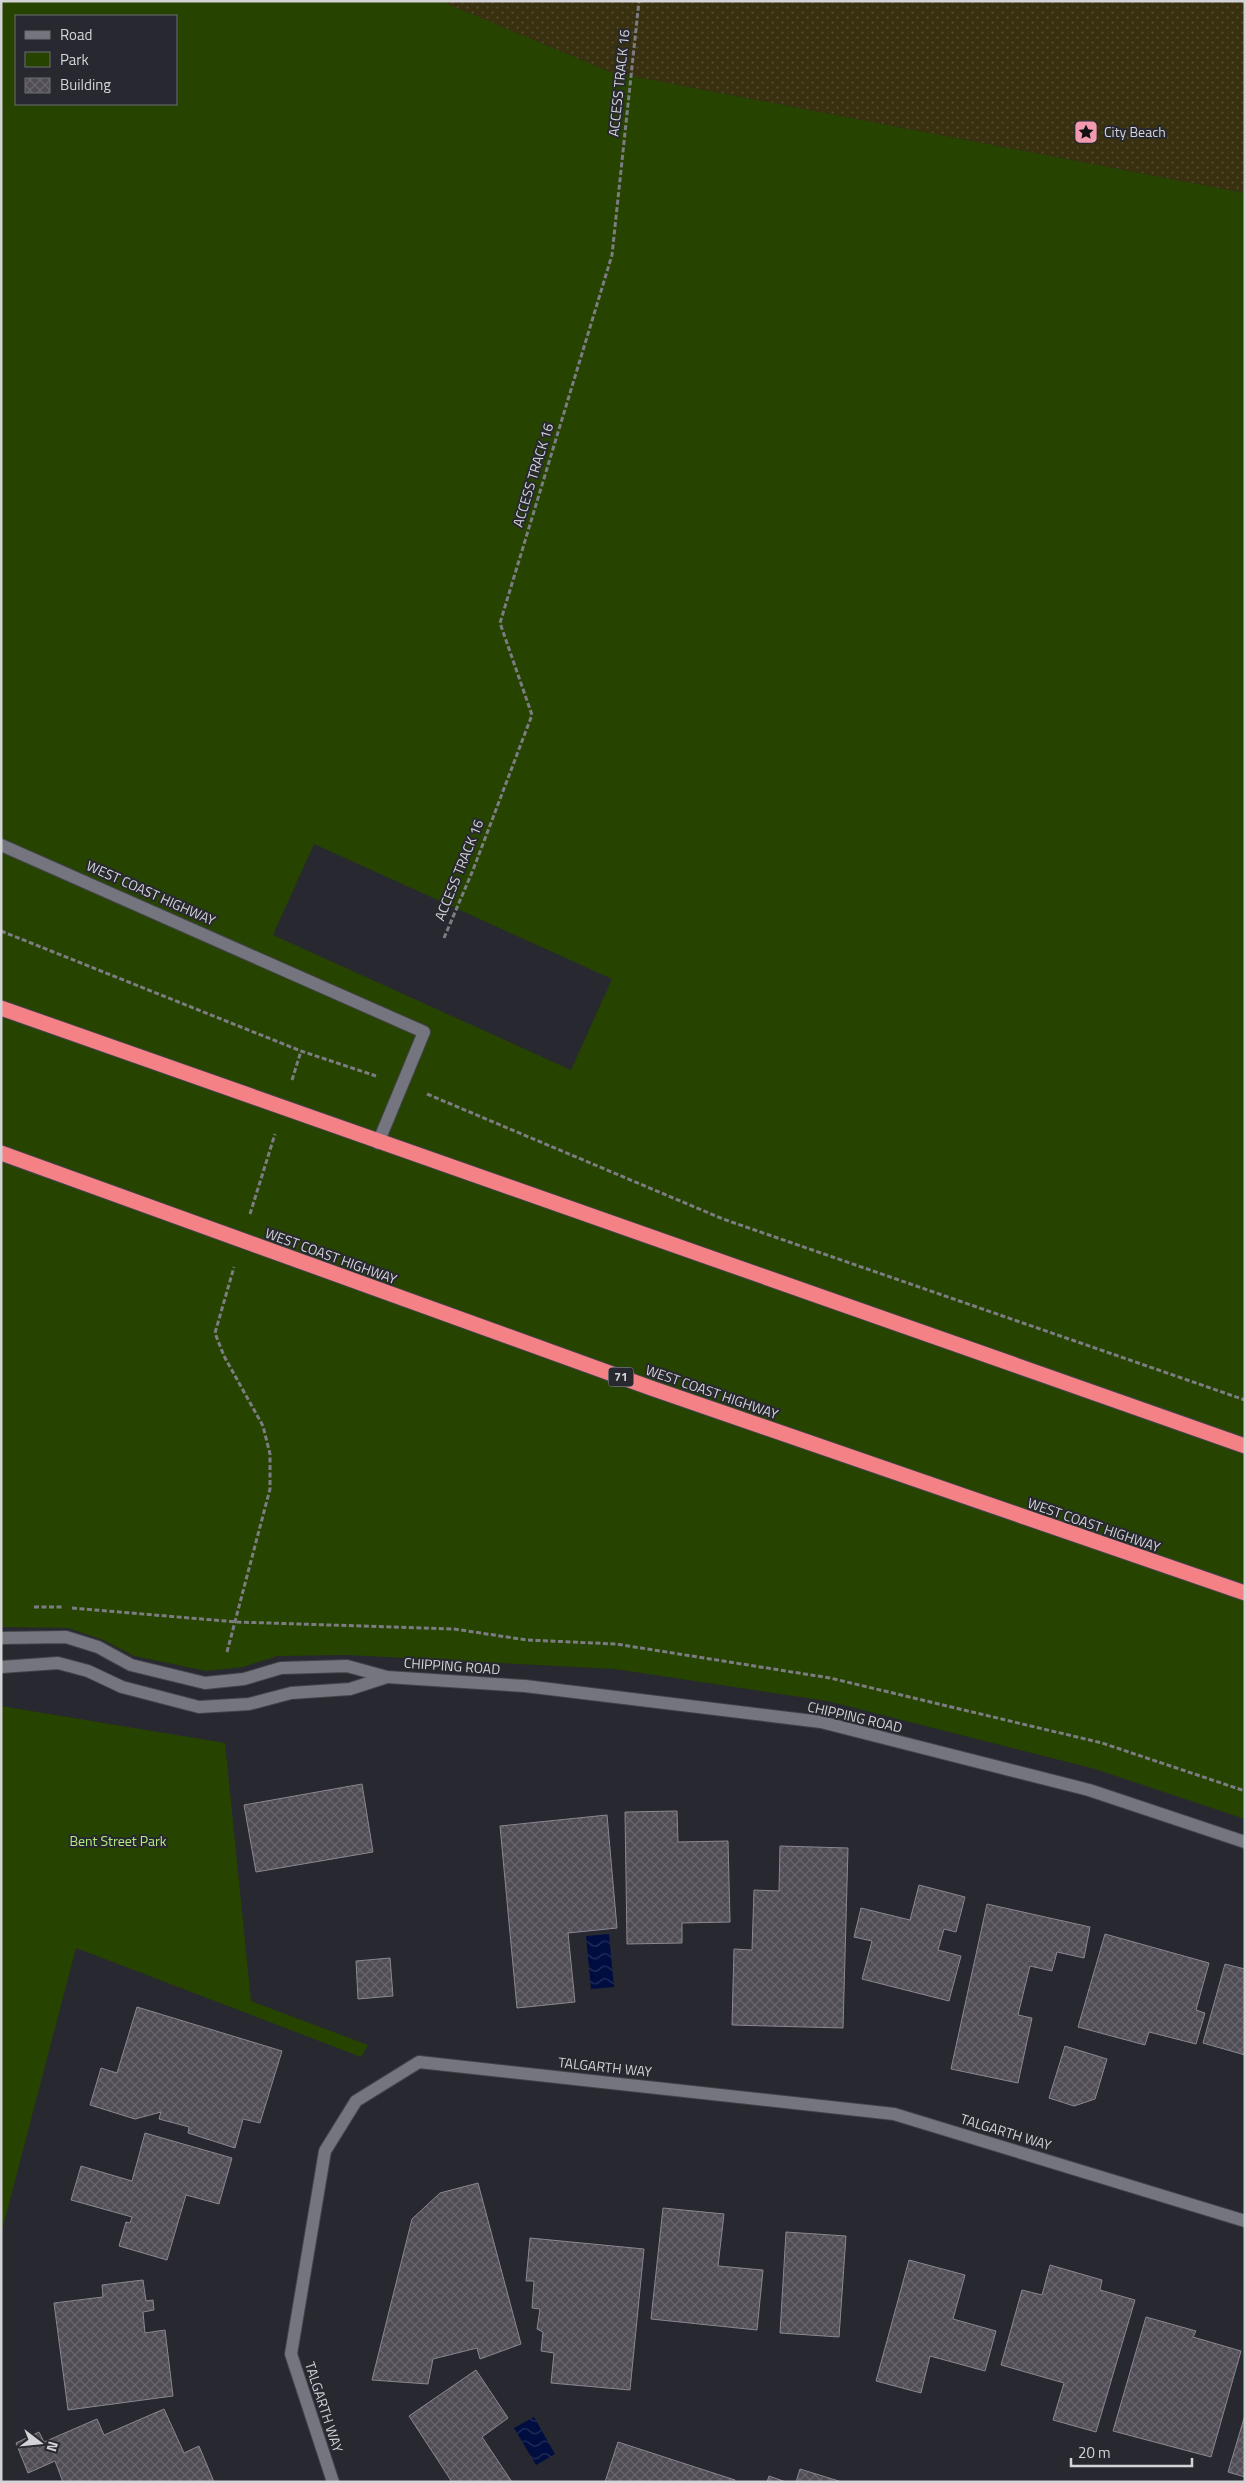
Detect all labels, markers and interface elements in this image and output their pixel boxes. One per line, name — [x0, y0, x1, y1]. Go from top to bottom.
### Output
legend — [15, 15, 178, 105]
text: Road — [60, 23, 92, 46]
street label: ACCESS TRACK 16 — [602, 28, 635, 138]
text: Park — [60, 48, 89, 71]
text: Building — [60, 73, 111, 96]
place icon: City Beach — [1073, 119, 1099, 145]
place label: City Beach — [1104, 121, 1166, 142]
street label: ACCESS TRACK 16 — [507, 420, 558, 529]
street label: ACCESS TRACK 16 — [429, 816, 488, 924]
street label: WEST COAST HIGHWAY — [83, 855, 219, 931]
street label: WEST COAST HIGHWAY — [262, 1222, 401, 1289]
street label: WEST COAST HIGHWAY — [643, 1359, 782, 1424]
road number: 71 — [608, 1368, 634, 1386]
street label: WEST COAST HIGHWAY — [1025, 1492, 1164, 1557]
street label: CHIPPING ROAD — [403, 1652, 501, 1679]
street label: CHIPPING ROAD — [806, 1695, 905, 1738]
park label: Bent Street Park — [69, 1830, 167, 1851]
street label: TALGARTH WAY — [557, 2051, 653, 2082]
street label: TALGARTH WAY — [958, 2108, 1055, 2155]
street label: TALGARTH WAY — [300, 2359, 349, 2455]
north arrow — [15, 2418, 65, 2468]
scale bar — [1071, 2436, 1192, 2468]
text: N — [42, 2439, 64, 2454]
text: 20 m — [1078, 2441, 1111, 2464]

